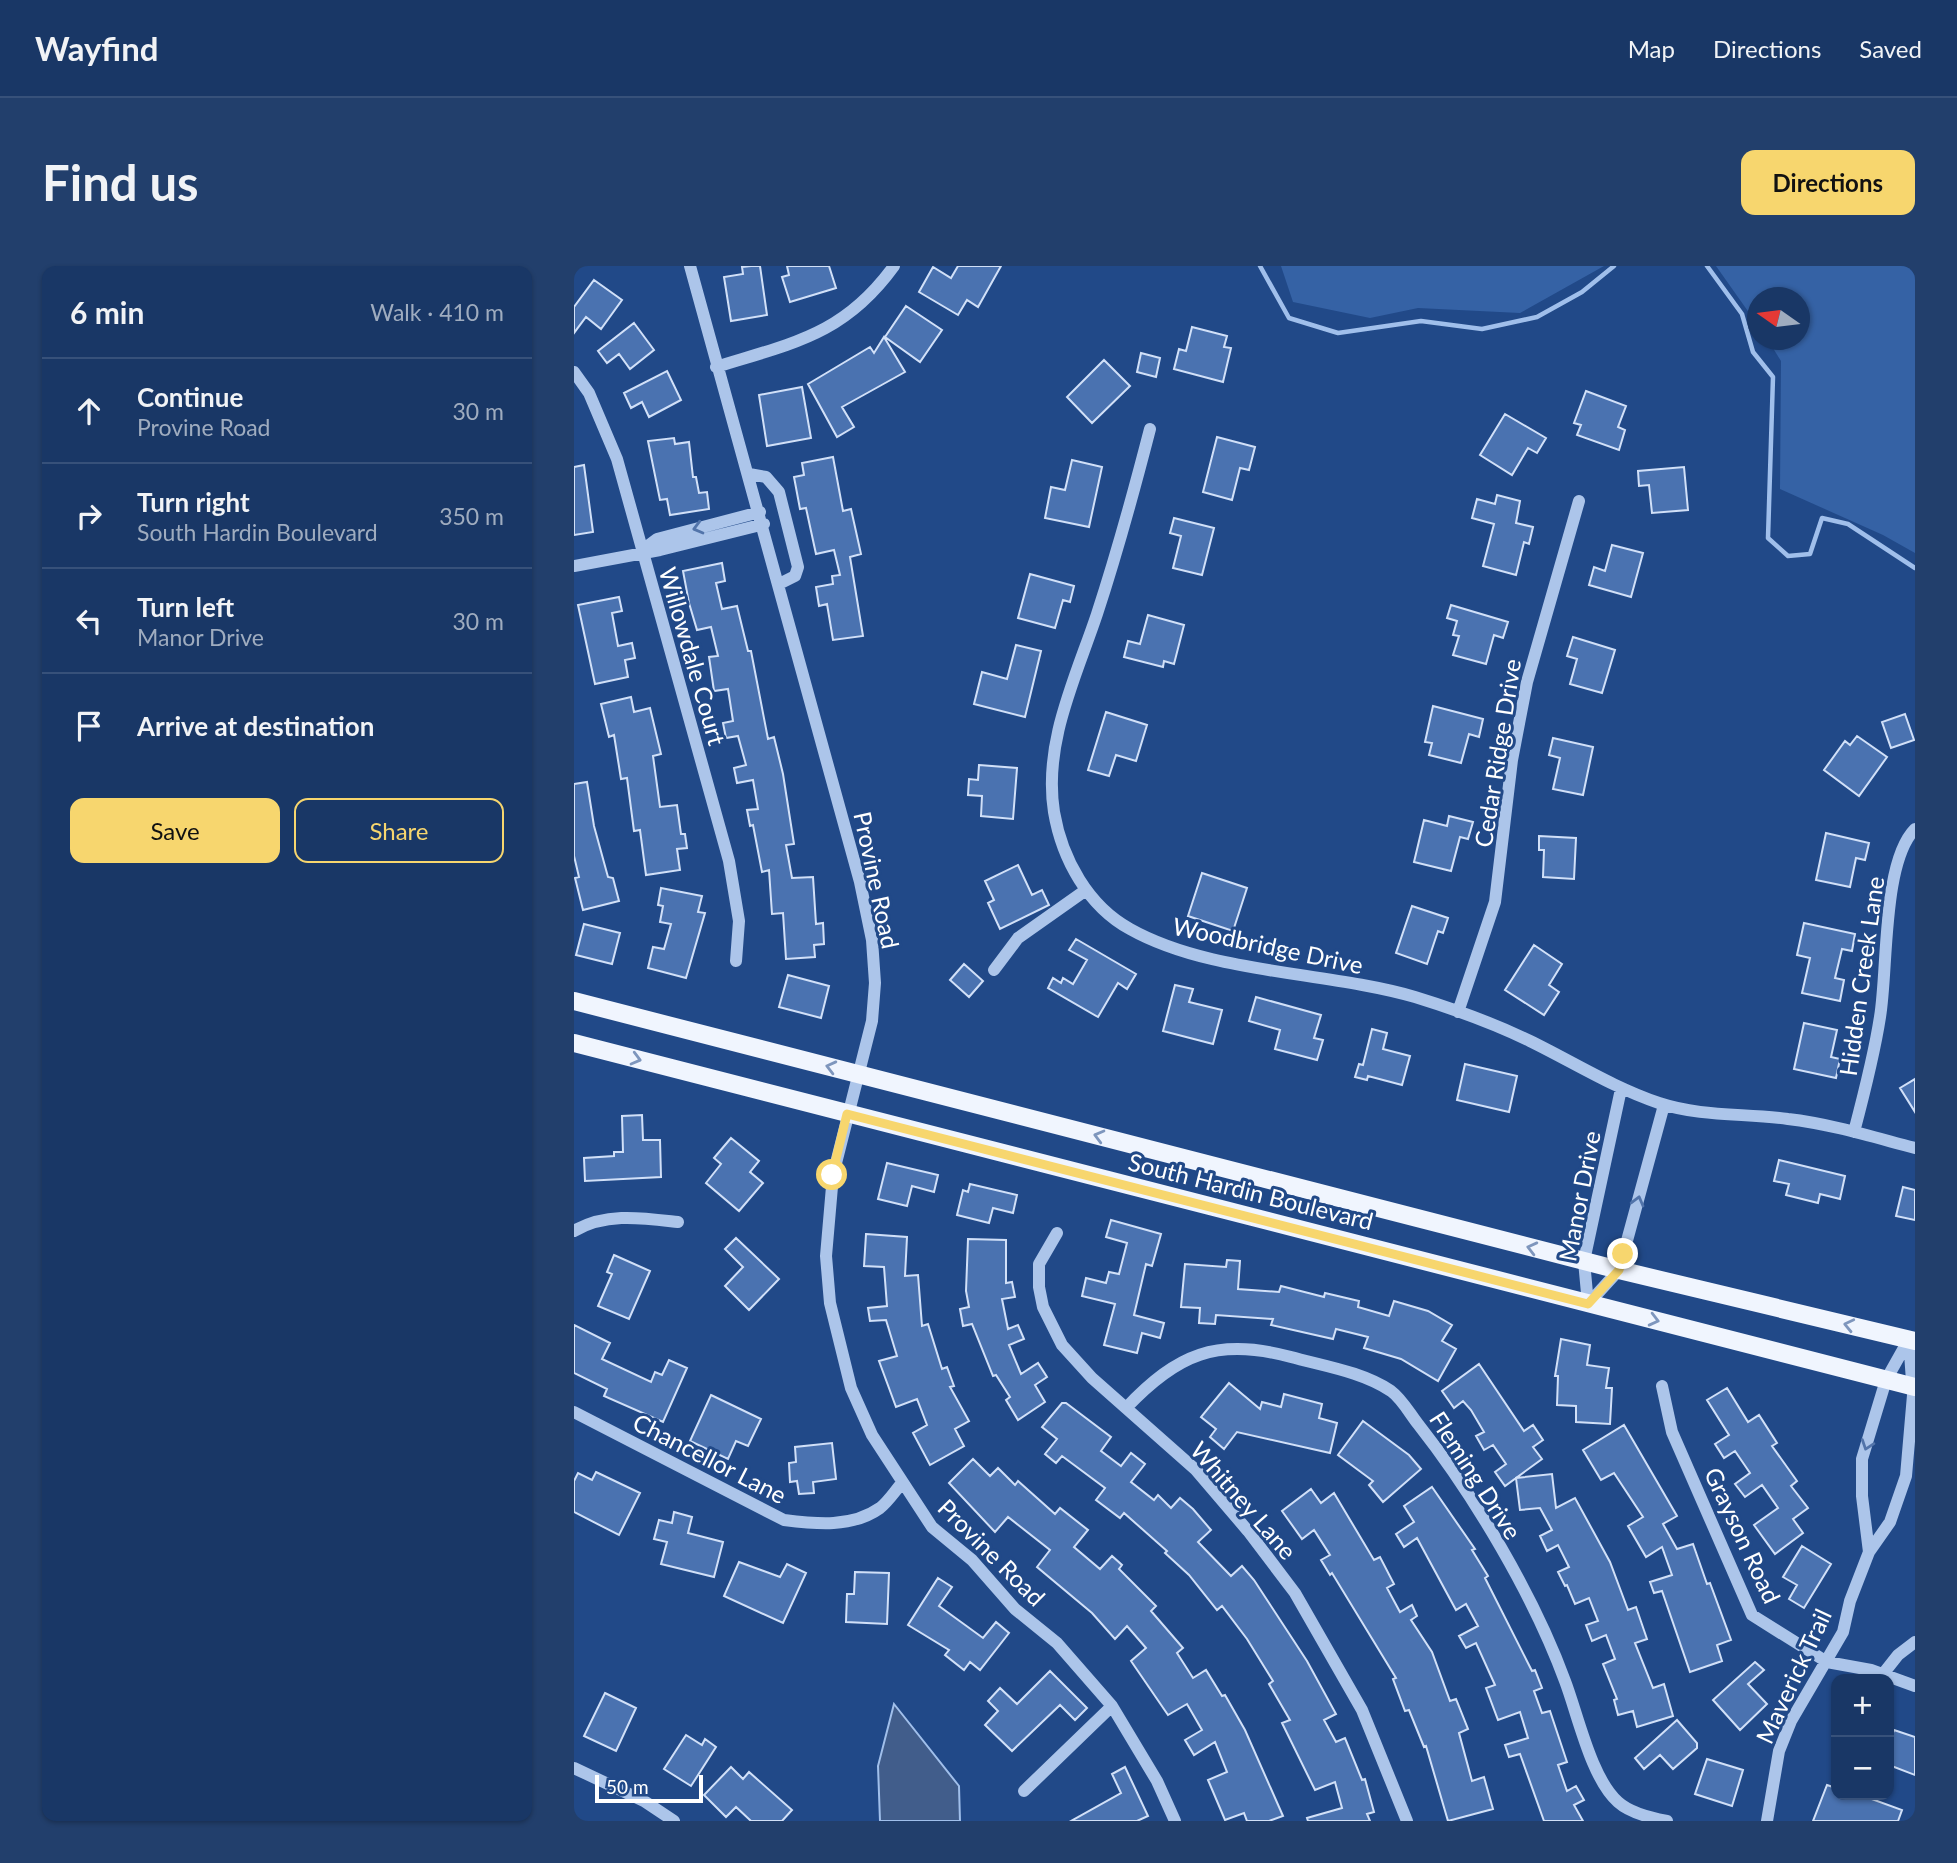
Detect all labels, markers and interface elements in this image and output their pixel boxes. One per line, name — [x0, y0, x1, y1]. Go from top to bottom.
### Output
text: Wayfind — [35, 28, 159, 68]
text: Map — [1628, 34, 1675, 63]
text: Directions — [1713, 34, 1821, 63]
text: Saved — [1859, 34, 1922, 63]
button: Directions — [1741, 150, 1915, 215]
text: Find us — [42, 153, 199, 211]
north arrow — [1747, 287, 1810, 350]
text: 6 min — [70, 294, 144, 330]
text: Walk · 410 m — [370, 298, 504, 326]
text: Continue — [137, 381, 243, 413]
icon: ahead — [70, 392, 108, 430]
text: 30 m — [453, 397, 504, 425]
text: Provine Road — [137, 413, 270, 441]
text: Turn right — [137, 486, 250, 518]
icon: right — [70, 497, 108, 535]
text: 350 m — [439, 502, 504, 530]
text: South Hardin Boulevard — [137, 518, 378, 546]
one-way arrow — [693, 520, 705, 534]
street label: Willowdale Court — [654, 564, 732, 749]
text: Turn left — [137, 591, 234, 623]
icon: left — [70, 602, 108, 640]
text: 30 m — [453, 607, 504, 635]
text: Manor Drive — [137, 623, 264, 651]
street label: Cedar Ridge Drive — [1468, 657, 1526, 849]
icon: arrive — [70, 707, 108, 745]
text: Arrive at destination — [137, 710, 374, 742]
button: Save — [70, 798, 280, 863]
button: Share — [294, 798, 504, 863]
street label: Provine Road — [848, 809, 906, 951]
street label: Hidden Creek Lane — [1833, 874, 1889, 1078]
street label: Woodbridge Drive — [1170, 911, 1366, 979]
one-way arrow — [630, 1051, 642, 1065]
one-way arrow — [825, 1061, 837, 1075]
street label: Manor Drive — [1552, 1128, 1606, 1264]
one-way arrow — [1093, 1130, 1105, 1144]
street label: South Hardin Boulevard — [1126, 1147, 1376, 1235]
route start — [816, 1159, 847, 1190]
one-way arrow — [1630, 1195, 1644, 1207]
route end — [1607, 1238, 1638, 1269]
one-way arrow — [1527, 1242, 1539, 1256]
one-way arrow — [1648, 1312, 1660, 1326]
one-way arrow — [1843, 1319, 1855, 1333]
street label: Fleming Drive — [1424, 1406, 1528, 1544]
street label: Chancellor Lane — [628, 1407, 792, 1509]
street label: Whitney Lane — [1185, 1435, 1303, 1565]
one-way arrow — [1861, 1439, 1875, 1451]
street label: Grayson Road — [1699, 1463, 1787, 1607]
street label: Provine Road — [932, 1492, 1052, 1612]
street label: Maverick Trail — [1749, 1604, 1837, 1748]
map controls — [1831, 1674, 1894, 1800]
button: + — [1831, 1674, 1894, 1737]
button: − — [1831, 1737, 1894, 1800]
scale bar — [595, 1772, 704, 1804]
text: 50 m — [606, 1775, 649, 1798]

